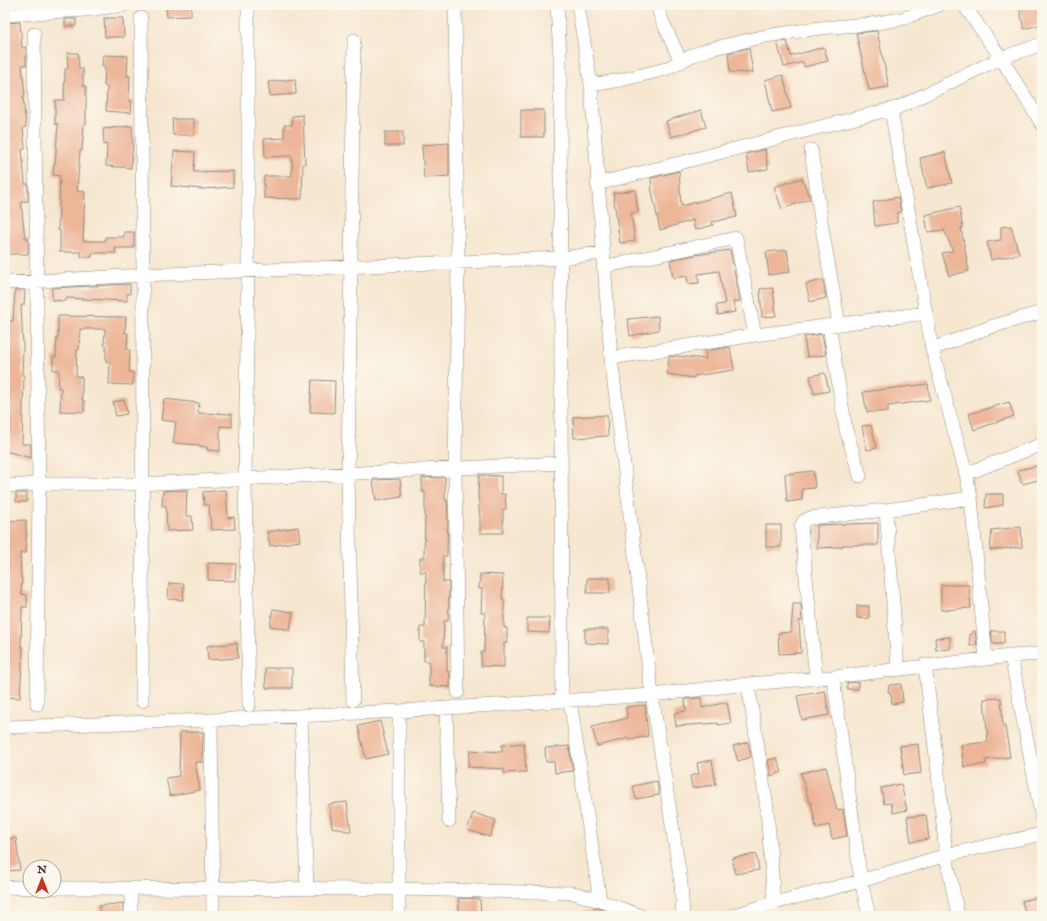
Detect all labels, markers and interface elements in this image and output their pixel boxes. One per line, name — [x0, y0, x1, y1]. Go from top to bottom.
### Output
north arrow — [22, 859, 62, 899]
text: N — [36, 863, 47, 877]

